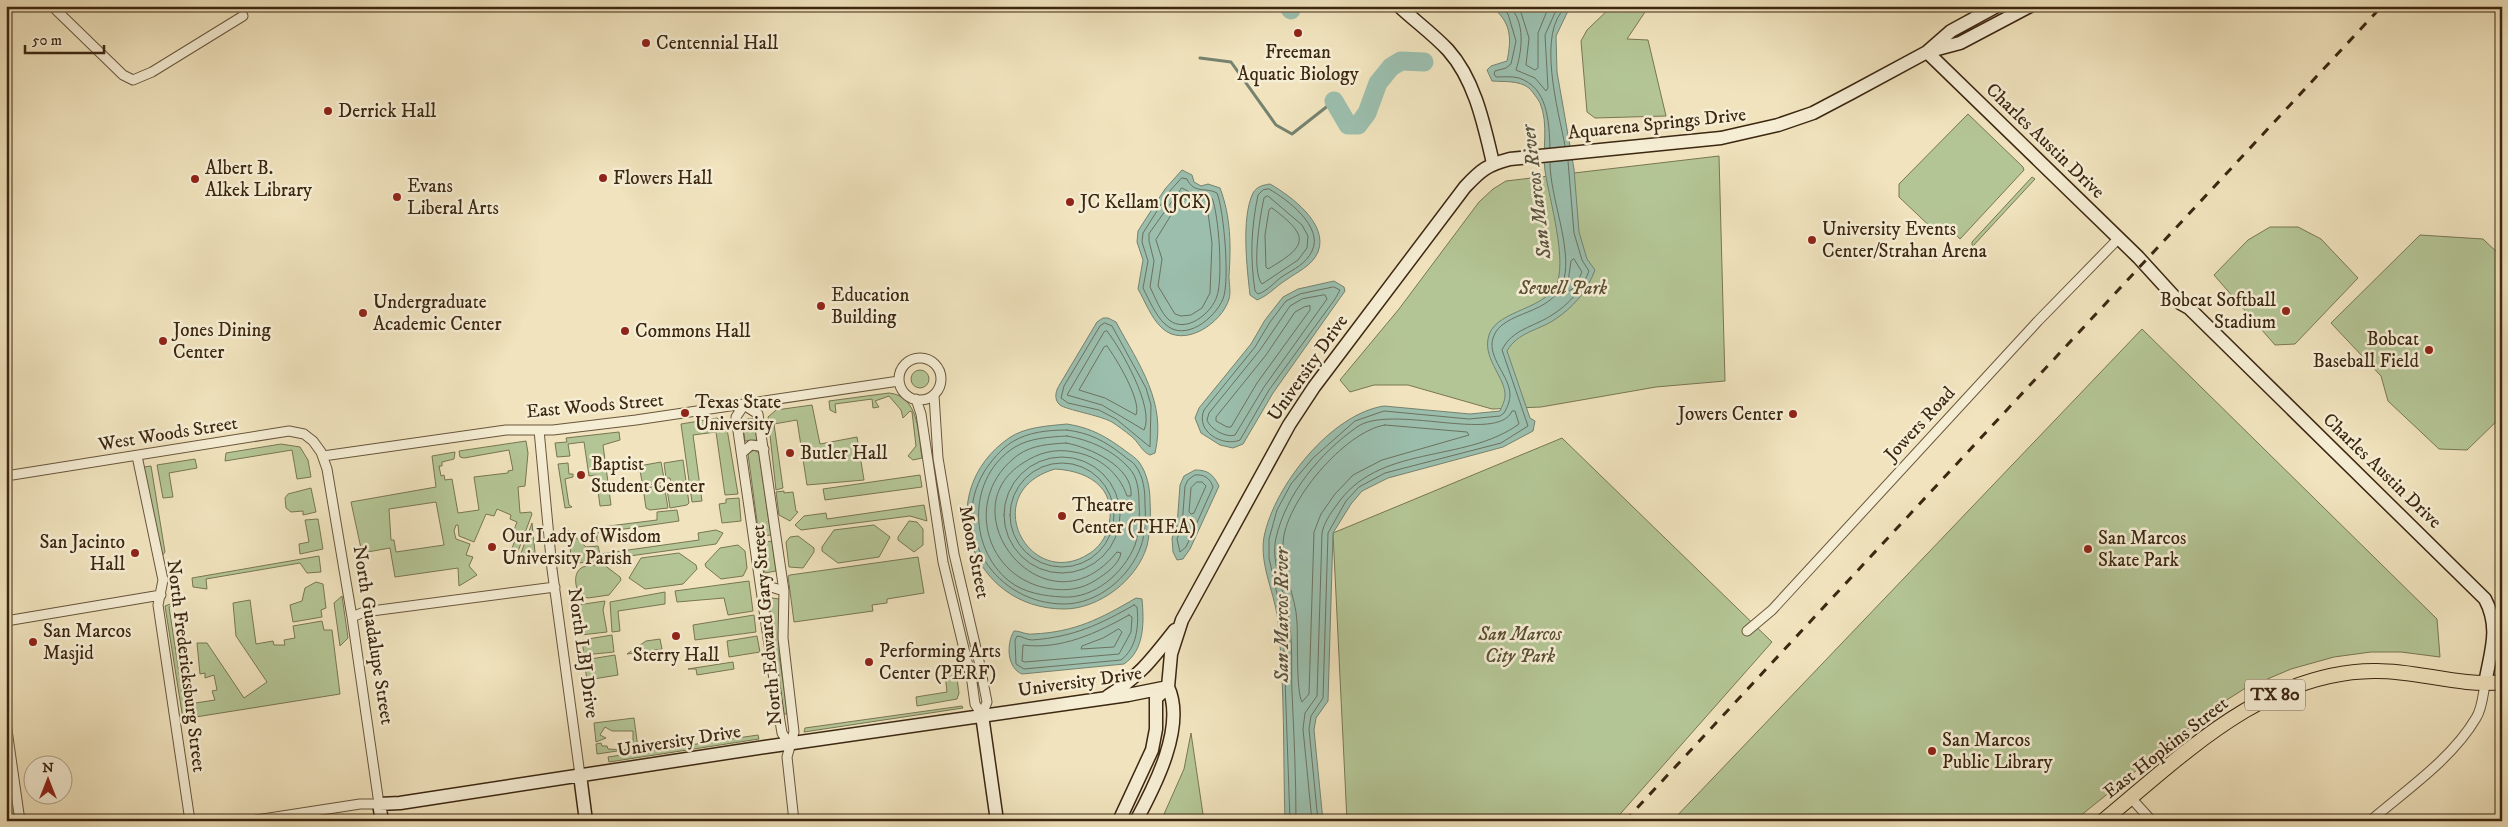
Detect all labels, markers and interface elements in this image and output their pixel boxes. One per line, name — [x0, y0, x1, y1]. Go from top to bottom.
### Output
scale bar — [25, 22, 104, 54]
marker: Freeman Aquatic Biology — [1292, 27, 1304, 39]
text: 50 m — [32, 31, 62, 50]
place label: Centennial Hall — [656, 32, 779, 55]
marker: Centennial Hall — [640, 37, 652, 49]
place label: Freeman Aquatic Biology — [1237, 41, 1360, 87]
street label: Charles Austin Drive — [1981, 78, 2109, 204]
place label: Derrick Hall — [338, 100, 436, 123]
street label: Aquarena Springs Drive — [1567, 103, 1747, 146]
marker: Derrick Hall — [322, 105, 334, 117]
water label: San Marcos River — [1516, 122, 1558, 261]
place label: Albert B. Alkek Library — [205, 157, 313, 202]
place label: Flowers Hall — [613, 167, 713, 190]
marker: Flowers Hall — [597, 172, 609, 184]
marker: Albert B. Alkek Library — [189, 173, 201, 185]
place label: Evans Liberal Arts — [407, 175, 499, 220]
marker: Evans Liberal Arts — [391, 191, 403, 203]
place label: JC Kellam (JCK) — [1078, 191, 1211, 214]
marker: JC Kellam (JCK) — [1064, 196, 1076, 208]
place label: University Events Center/Strahan Arena — [1822, 218, 1987, 263]
marker: University Events Center/Strahan Arena — [1806, 234, 1818, 246]
park label: Sewell Park — [1518, 277, 1607, 300]
place label: Education Building — [831, 284, 910, 329]
place label: Bobcat Softball Stadium — [2160, 289, 2276, 334]
place label: Undergraduate Academic Center — [373, 291, 501, 336]
marker: Education Building — [815, 300, 827, 312]
marker: Bobcat Softball Stadium — [2280, 305, 2292, 317]
marker: Undergraduate Academic Center — [357, 307, 369, 319]
street label: University Drive — [1263, 310, 1353, 426]
place label: Jones Dining Center — [171, 319, 271, 364]
place label: Commons Hall — [635, 320, 751, 343]
marker: Commons Hall — [619, 325, 631, 337]
place label: Bobcat Baseball Field — [2313, 328, 2420, 373]
marker: Jones Dining Center — [157, 335, 169, 347]
marker: Bobcat Baseball Field — [2423, 344, 2435, 356]
street label: Jowers Road — [1878, 382, 1961, 467]
street label: East Woods Street — [525, 389, 665, 423]
place label: Texas State University — [695, 391, 781, 436]
place label: Jowers Center — [1676, 403, 1783, 426]
marker: Texas State University — [679, 407, 691, 419]
marker: Jowers Center — [1787, 408, 1799, 420]
street label: Charles Austin Drive — [2318, 408, 2446, 534]
street label: West Woods Street — [96, 412, 239, 457]
place label: Butler Hall — [800, 442, 888, 465]
marker: Butler Hall — [784, 447, 796, 459]
place label: Baptist Student Center — [591, 453, 705, 498]
marker: Baptist Student Center — [575, 469, 587, 481]
place label: Theatre Center (THEA) — [1072, 494, 1196, 539]
street label: Moon Street — [954, 503, 994, 601]
marker: Theatre Center (THEA) — [1056, 510, 1068, 522]
street label: North Edward Gary Street — [747, 524, 787, 726]
place label: Our Lady of Wisdom University Parish — [502, 525, 661, 570]
place label: San Marcos Skate Park — [2098, 527, 2186, 572]
place label: San Jacinto Hall — [39, 531, 125, 576]
marker: Our Lady of Wisdom University Parish — [486, 541, 498, 553]
marker: San Marcos Skate Park — [2082, 543, 2094, 555]
street label: North Guadalupe Street — [347, 544, 399, 726]
water label: San Marcos River — [1270, 546, 1295, 683]
marker: San Jacinto Hall — [129, 547, 141, 559]
street label: North Fredericksburg Street — [162, 558, 210, 774]
street label: North LBJ Drive — [562, 586, 604, 720]
place label: San Marcos Masjid — [43, 620, 131, 665]
park label: San Marcos City Park — [1477, 623, 1563, 668]
marker: Sterry Hall — [670, 630, 682, 642]
marker: San Marcos Masjid — [27, 636, 39, 648]
place label: Performing Arts Center (PERF) — [879, 640, 1001, 685]
place label: Sterry Hall — [633, 644, 720, 667]
marker: Performing Arts Center (PERF) — [863, 656, 875, 668]
street label: University Drive — [1017, 662, 1144, 702]
road number: TX 80 — [2245, 680, 2305, 710]
street label: East Hopkins Street — [2099, 692, 2233, 804]
street label: University Drive — [615, 720, 743, 762]
place label: San Marcos Public Library — [1942, 729, 2054, 774]
marker: San Marcos Public Library — [1926, 745, 1938, 757]
north arrow — [22, 754, 72, 804]
text: N — [42, 759, 54, 777]

